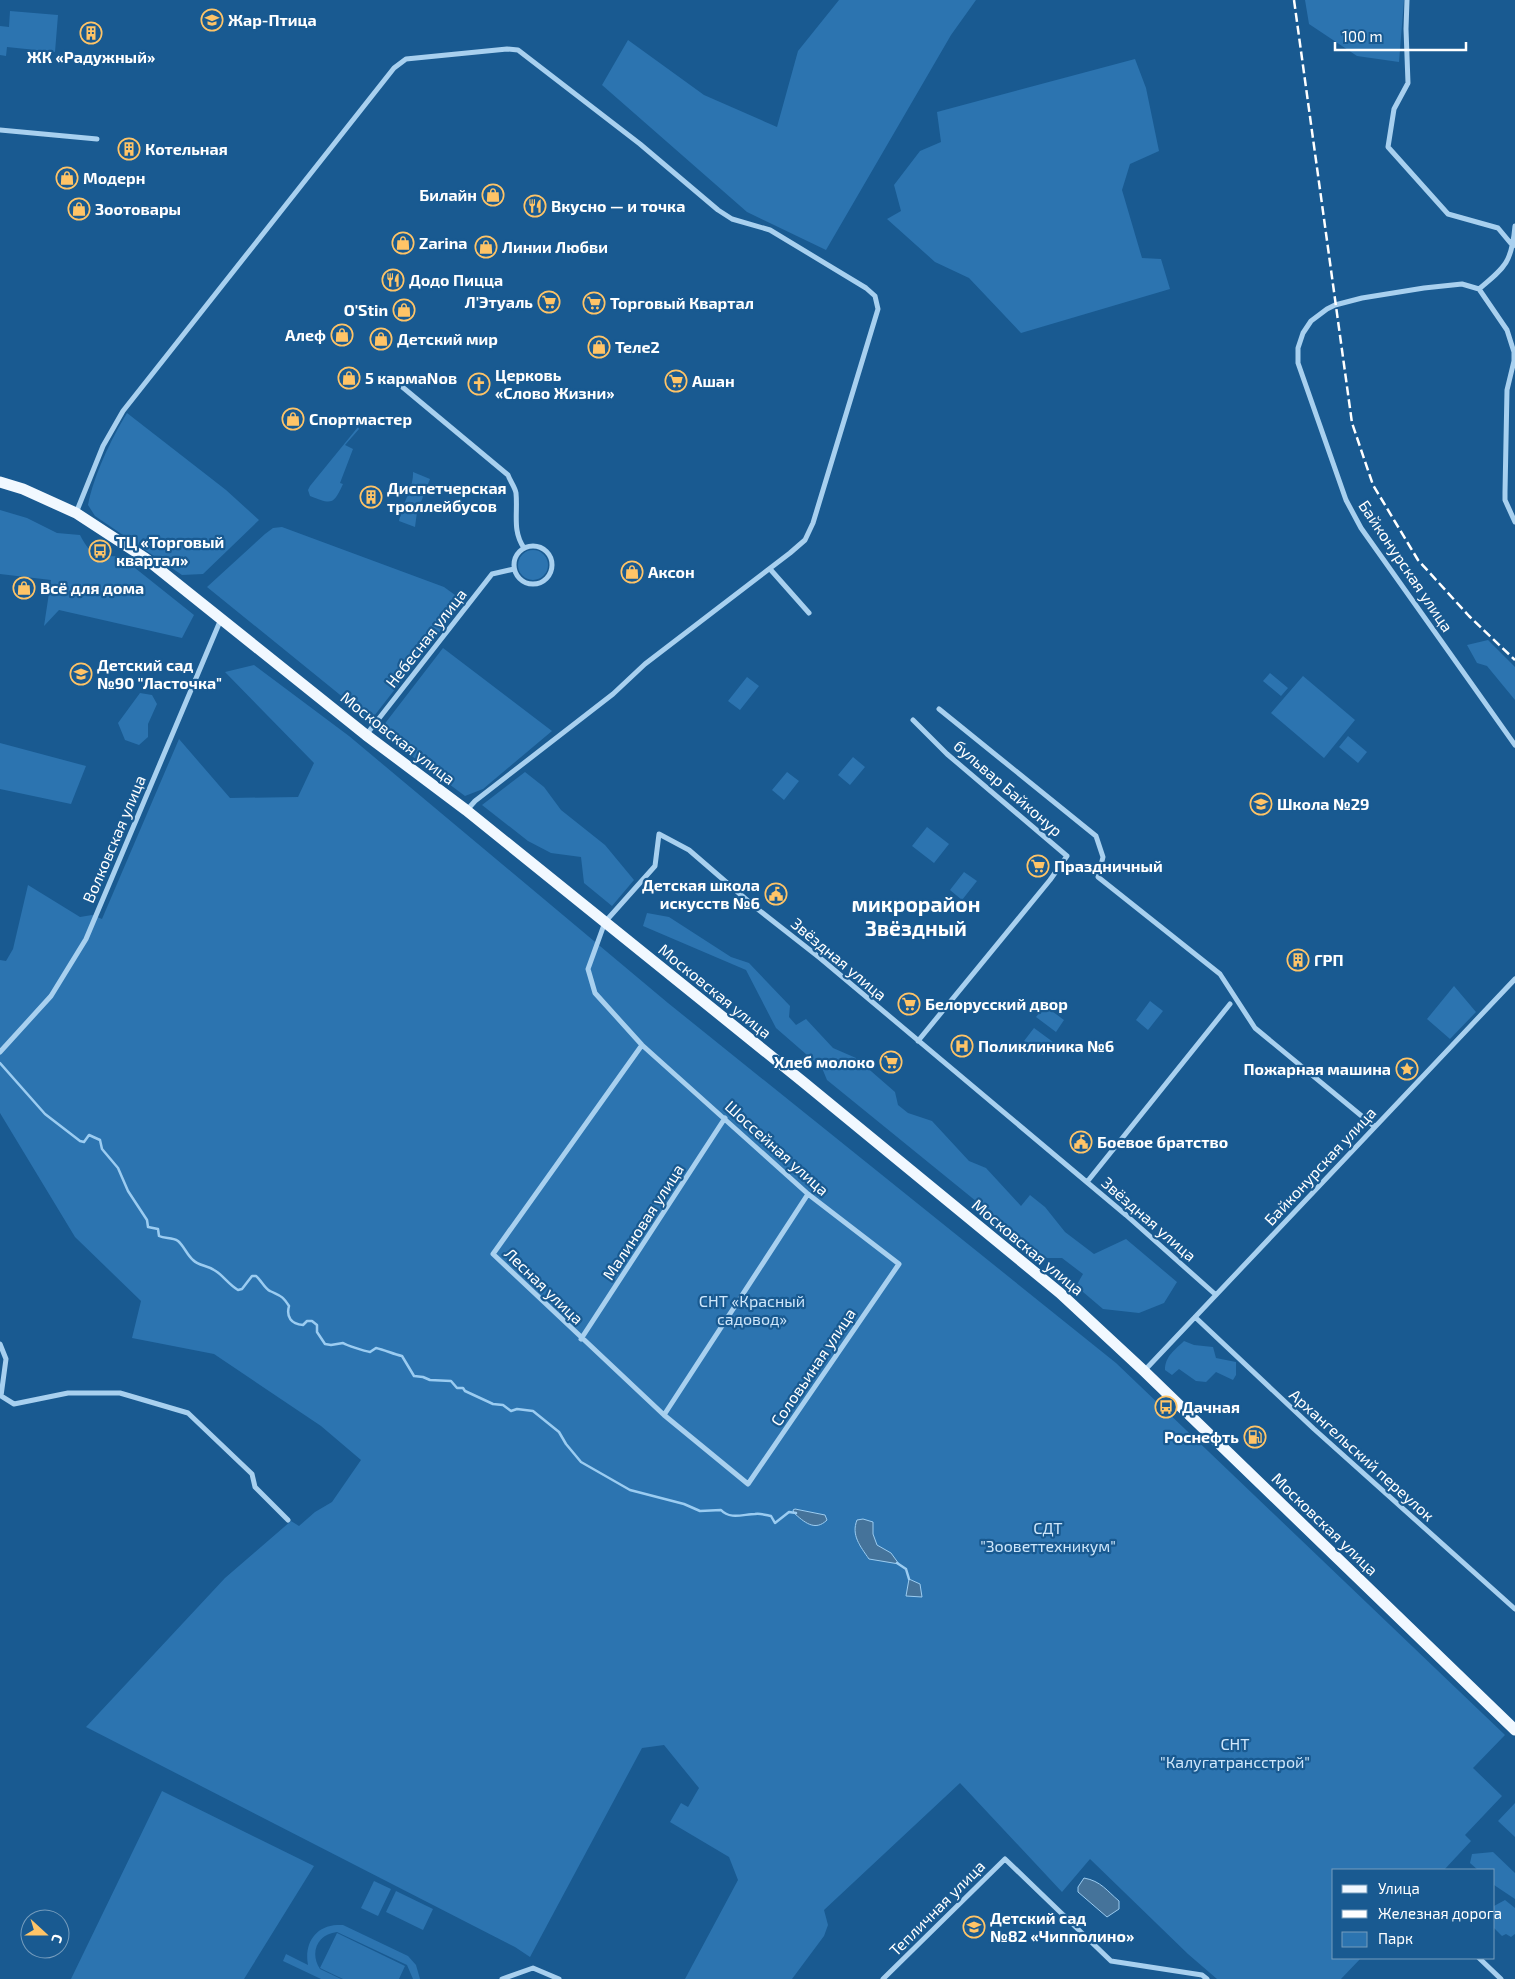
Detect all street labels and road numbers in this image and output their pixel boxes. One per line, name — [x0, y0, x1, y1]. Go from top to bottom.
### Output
street label: Байконурская улица — [1354, 496, 1458, 636]
street label: Небесная улица — [381, 585, 471, 691]
street label: Московская улица — [337, 687, 459, 789]
street label: бульвар Байконур — [950, 735, 1066, 841]
street label: Волковская улица — [78, 772, 150, 906]
street label: Звёздная улица — [787, 913, 891, 1005]
street label: Московская улица — [654, 939, 776, 1043]
street label: Шоссейная улица — [721, 1096, 833, 1200]
street label: Байконурская улица — [1260, 1103, 1380, 1229]
street label: Малиновая улица — [598, 1160, 688, 1284]
street label: Звёздная улица — [1098, 1173, 1200, 1265]
street label: Московская улица — [968, 1194, 1088, 1300]
street label: Лесная улица — [500, 1243, 588, 1329]
street label: Соловьиная улица — [766, 1304, 860, 1430]
street label: Архангельский переулок — [1285, 1385, 1439, 1526]
street label: Московская улица — [1268, 1468, 1382, 1580]
street label: Тепличная улица — [885, 1856, 989, 1960]

